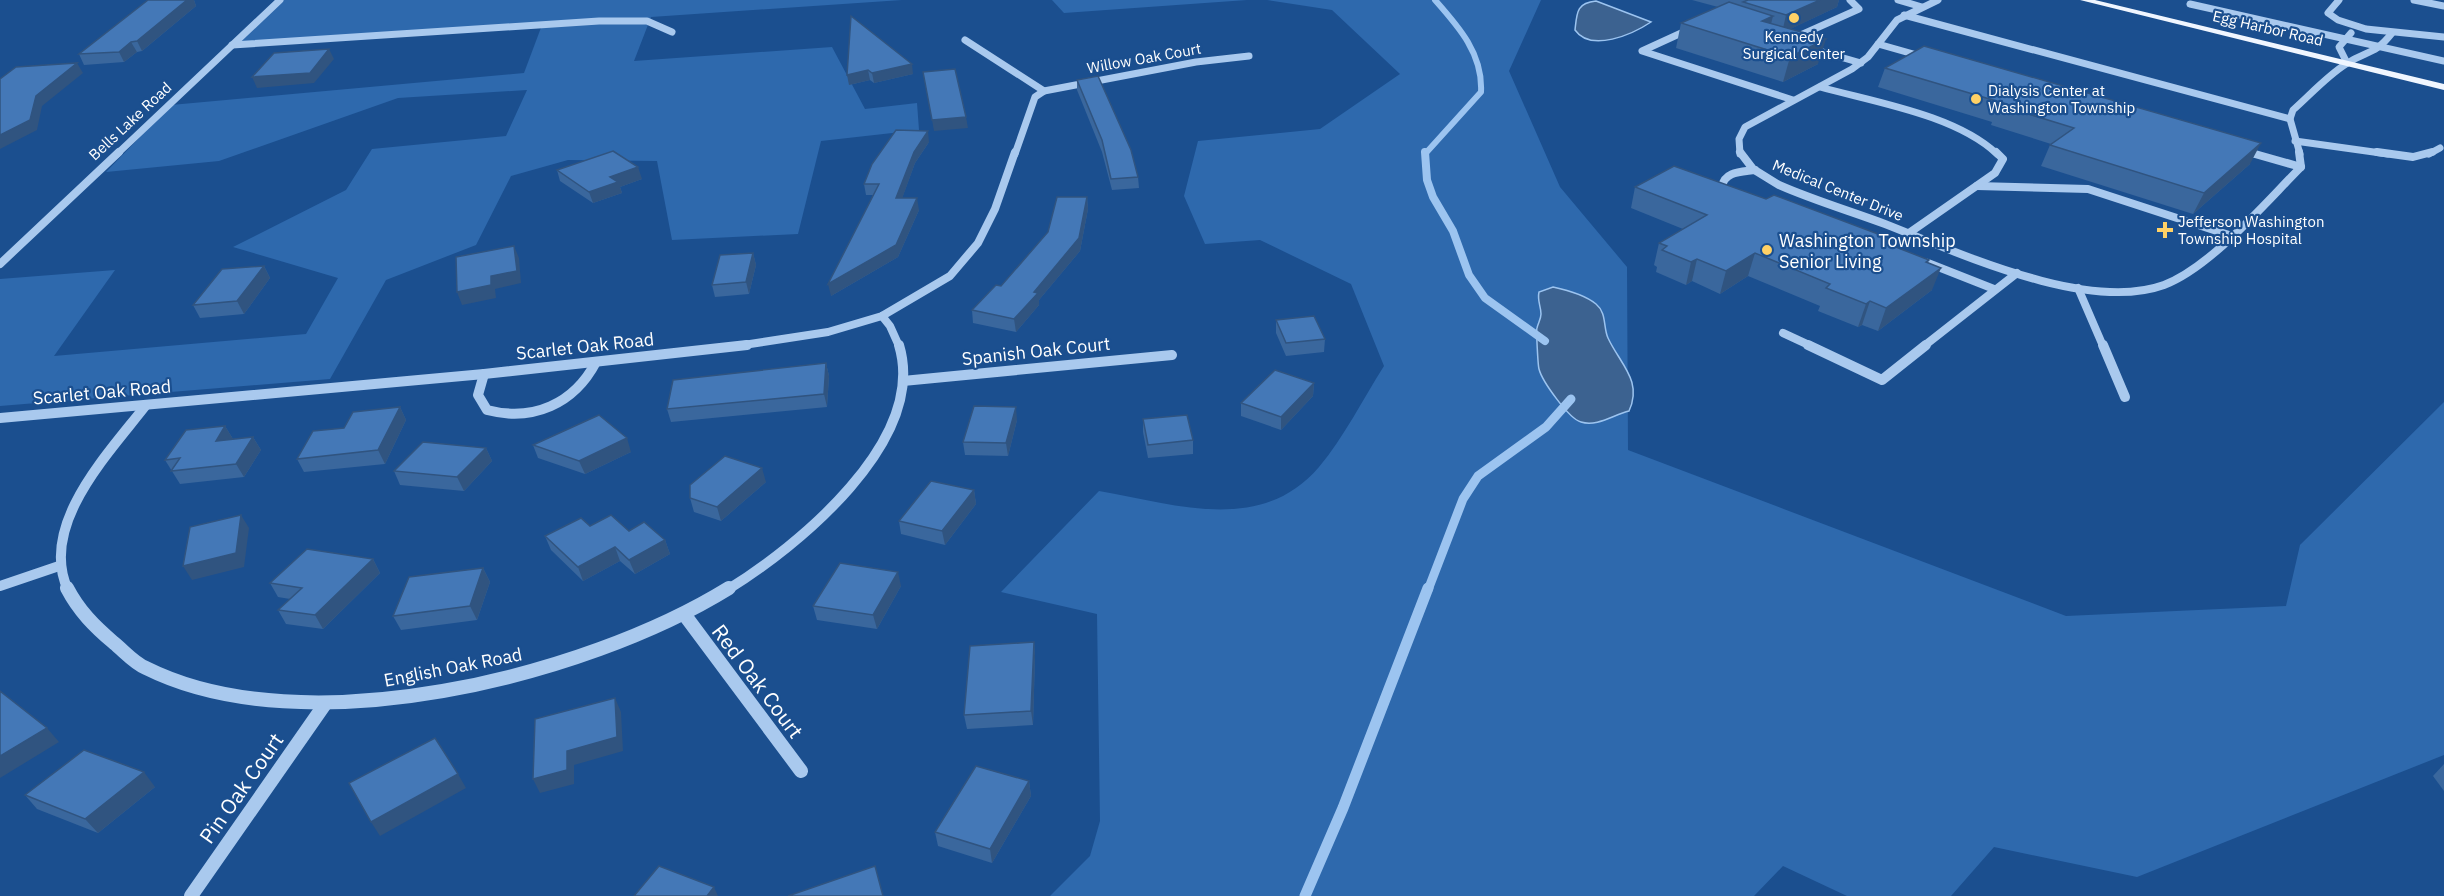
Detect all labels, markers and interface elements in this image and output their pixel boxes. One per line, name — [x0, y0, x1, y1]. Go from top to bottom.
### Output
street label: Egg Harbor Road — [2211, 6, 2325, 50]
marker: Kennedy Surgical Center — [1787, 11, 1801, 25]
place label: Kennedy Surgical Center — [1743, 27, 1846, 63]
street label: Willow Oak Court — [1085, 39, 1203, 77]
street label: Bells Lake Road — [85, 78, 175, 164]
place label: Dialysis Center at Washington Township — [1988, 81, 2135, 117]
marker: Dialysis Center at Washington Township — [1969, 92, 1983, 106]
street label: Medical Center Drive — [1770, 155, 1906, 225]
place label: Jefferson Washington Township Hospital — [2178, 212, 2324, 248]
marker: Jefferson Washington Township Hospital — [2156, 221, 2174, 239]
place label: Washington Township Senior Living — [1779, 229, 1956, 273]
marker: Washington Township Senior Living — [1760, 243, 1774, 257]
street label: Scarlet Oak Road — [515, 327, 655, 365]
street label: Spanish Oak Court — [961, 332, 1111, 370]
street label: Scarlet Oak Road — [32, 375, 172, 409]
street label: Red Oak Court — [706, 618, 810, 744]
street label: English Oak Road — [382, 642, 524, 692]
street label: Pin Oak Court — [193, 727, 289, 849]

